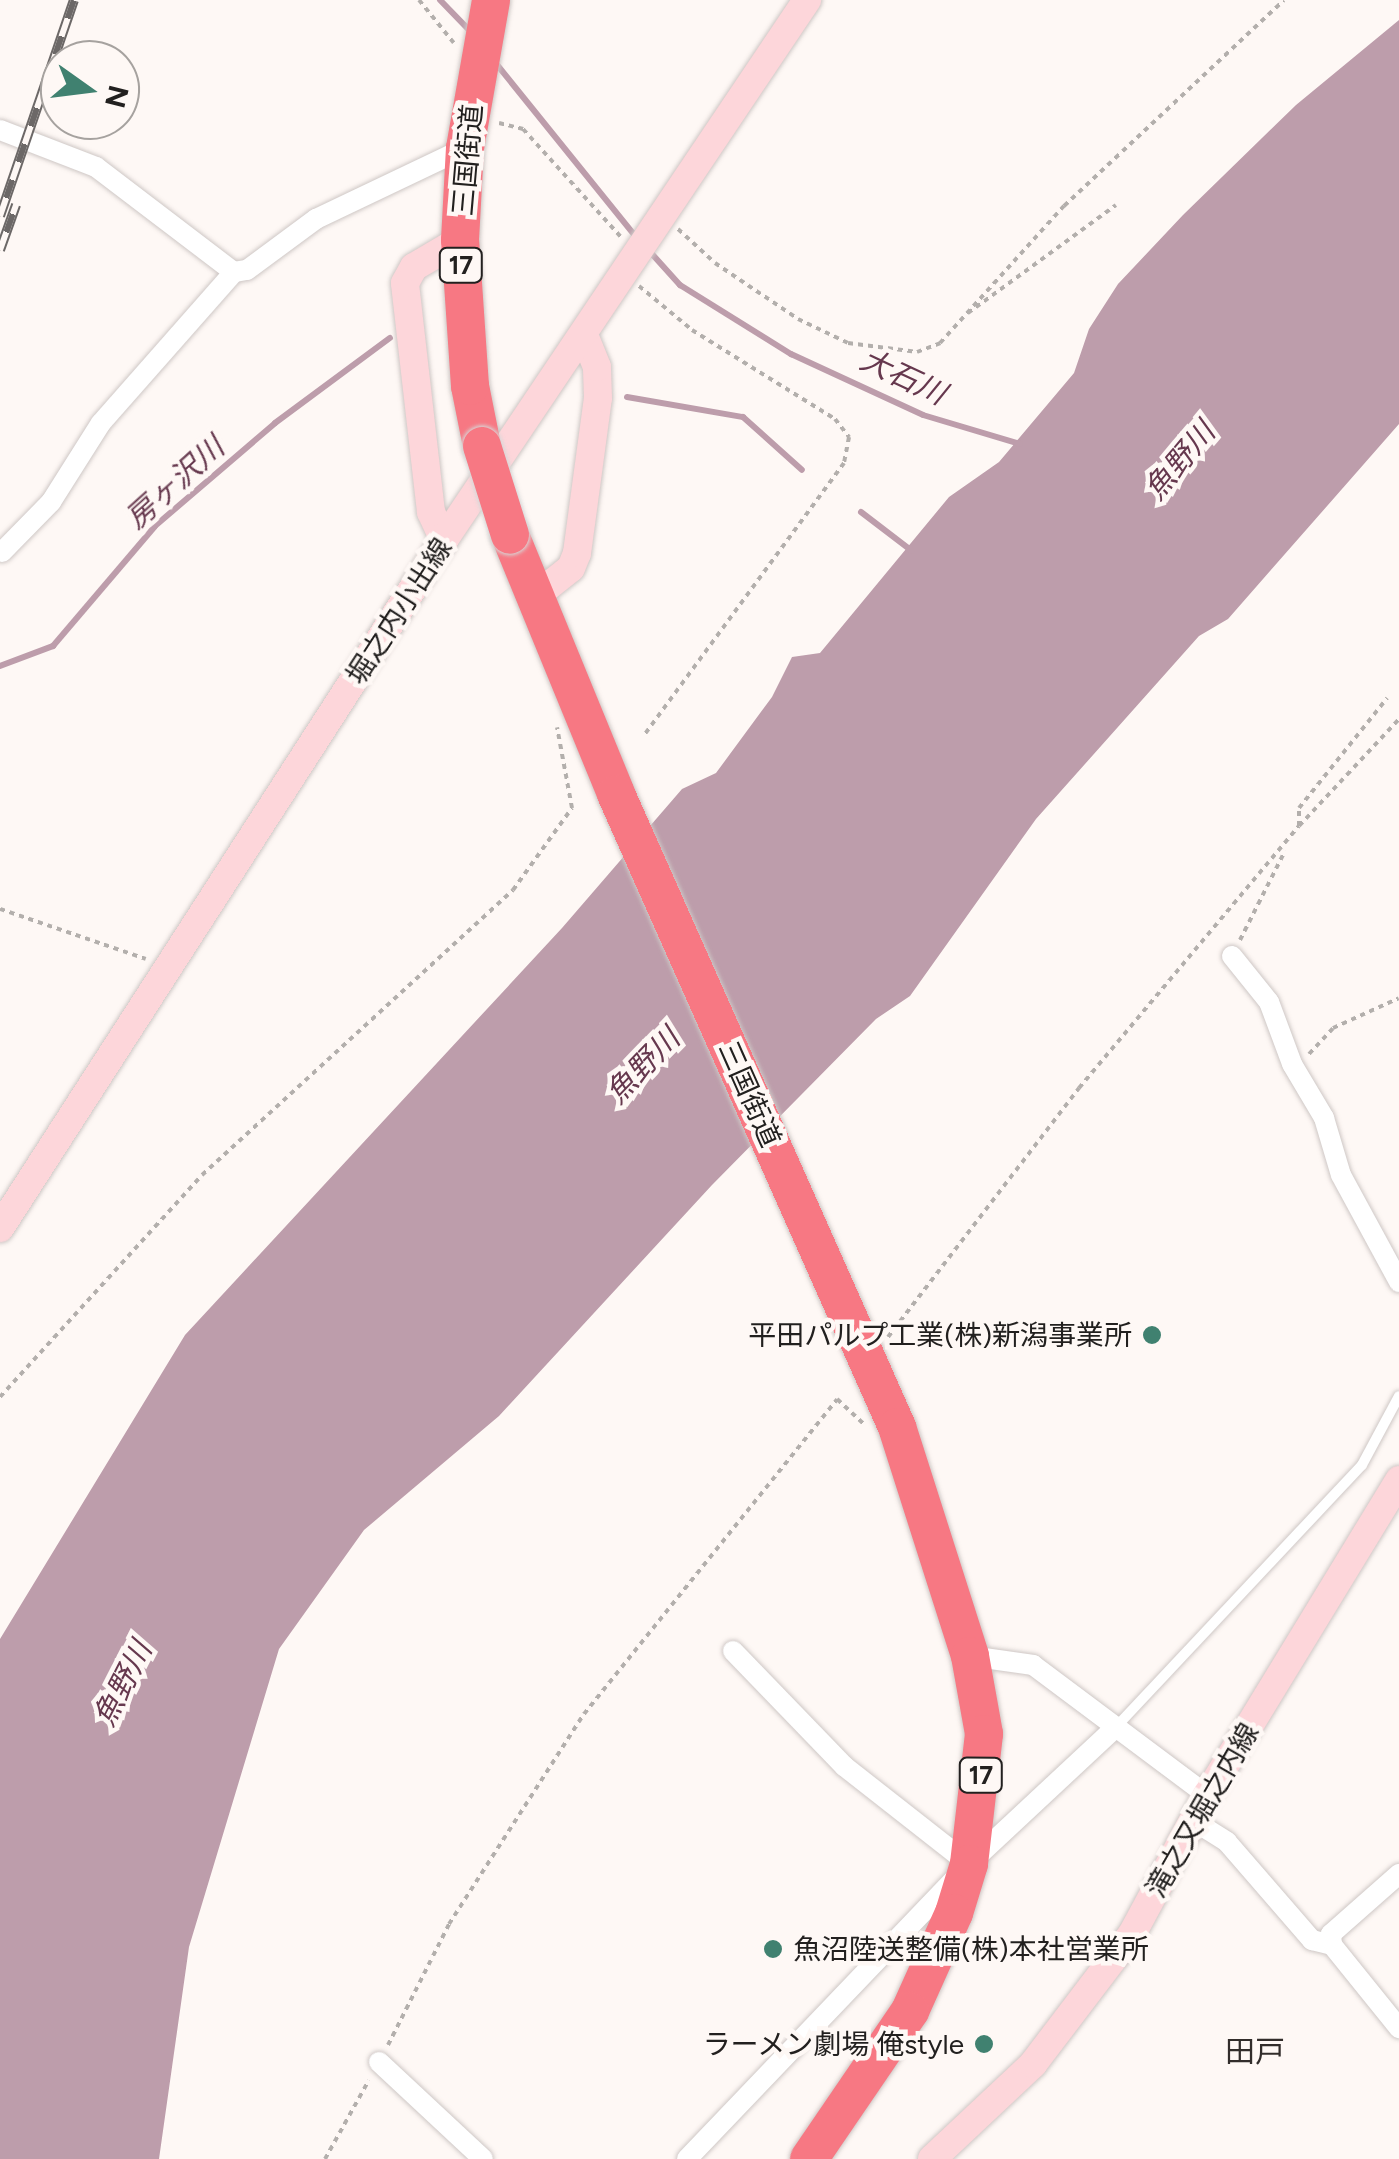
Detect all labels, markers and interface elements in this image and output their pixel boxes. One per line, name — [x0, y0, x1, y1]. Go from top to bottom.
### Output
north arrow — [40, 40, 140, 140]
text: N — [98, 82, 136, 111]
street label: 三国街道 — [445, 103, 489, 217]
road number: 17 — [438, 245, 484, 285]
water label: 大石川 — [855, 342, 951, 412]
water label: 魚野川 — [1137, 415, 1223, 507]
water label: 房ヶ沢川 — [118, 429, 232, 537]
street label: 堀之内小出線 — [339, 531, 459, 691]
water label: 魚野川 — [599, 1021, 687, 1111]
street label: 三国街道 — [712, 1036, 788, 1152]
place label: 平田パルプ工業(株)新潟事業所 — [748, 1318, 1132, 1352]
marker: 平田パルプ工業(株)新潟事業所 — [1141, 1324, 1163, 1346]
water label: 魚野川 — [87, 1636, 159, 1732]
street label: 滝之又堀之内線 — [1138, 1717, 1266, 1903]
road number: 17 — [958, 1755, 1004, 1795]
place label: 魚沼陸送整備(株)本社営業所 — [793, 1932, 1149, 1966]
marker: 魚沼陸送整備(株)本社営業所 — [762, 1938, 784, 1960]
place label: ラーメン劇場 俺style — [701, 2027, 964, 2061]
marker: ラーメン劇場 俺style — [973, 2033, 995, 2055]
district label: 田戸 — [1225, 2034, 1285, 2070]

